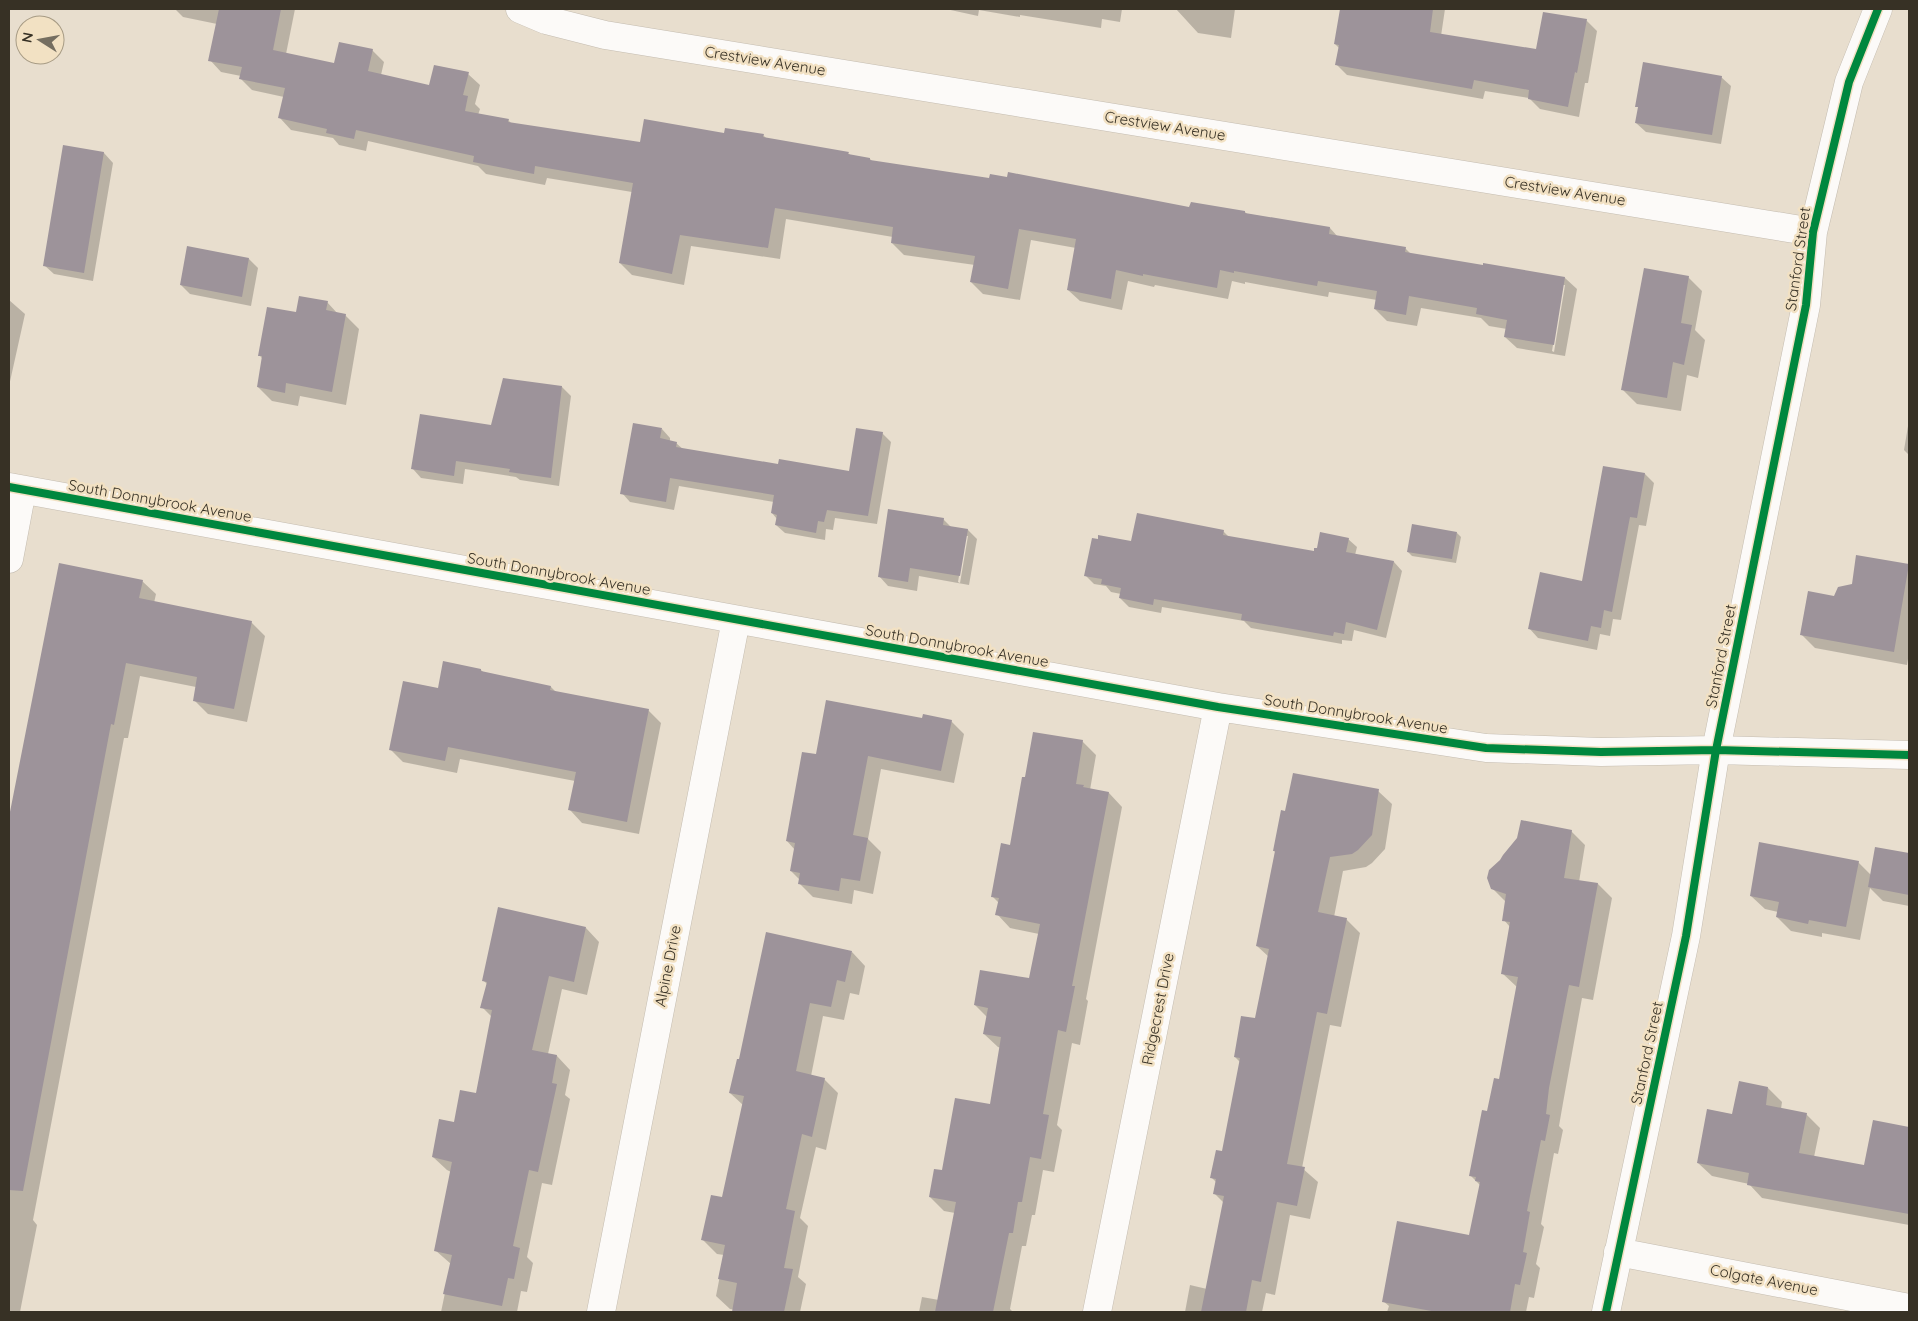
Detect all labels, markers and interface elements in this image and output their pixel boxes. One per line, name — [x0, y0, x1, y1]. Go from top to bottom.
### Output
north arrow — [15, 15, 65, 65]
text: N — [17, 31, 37, 44]
street label: Crestview Avenue — [703, 42, 827, 79]
street label: Crestview Avenue — [1103, 107, 1227, 144]
street label: Crestview Avenue — [1503, 172, 1627, 209]
street label: Stanford Street — [1781, 206, 1814, 312]
street label: South Donnybrook Avenue — [67, 475, 253, 526]
street label: South Donnybrook Avenue — [466, 548, 652, 599]
street label: Stanford Street — [1701, 603, 1740, 709]
street label: South Donnybrook Avenue — [864, 620, 1050, 671]
street label: South Donnybrook Avenue — [1263, 690, 1449, 737]
street label: Alpine Drive — [650, 923, 685, 1008]
street label: Ridgecrest Drive — [1137, 951, 1178, 1067]
street label: Stanford Street — [1626, 1000, 1667, 1106]
street label: Colgate Avenue — [1709, 1260, 1820, 1299]

